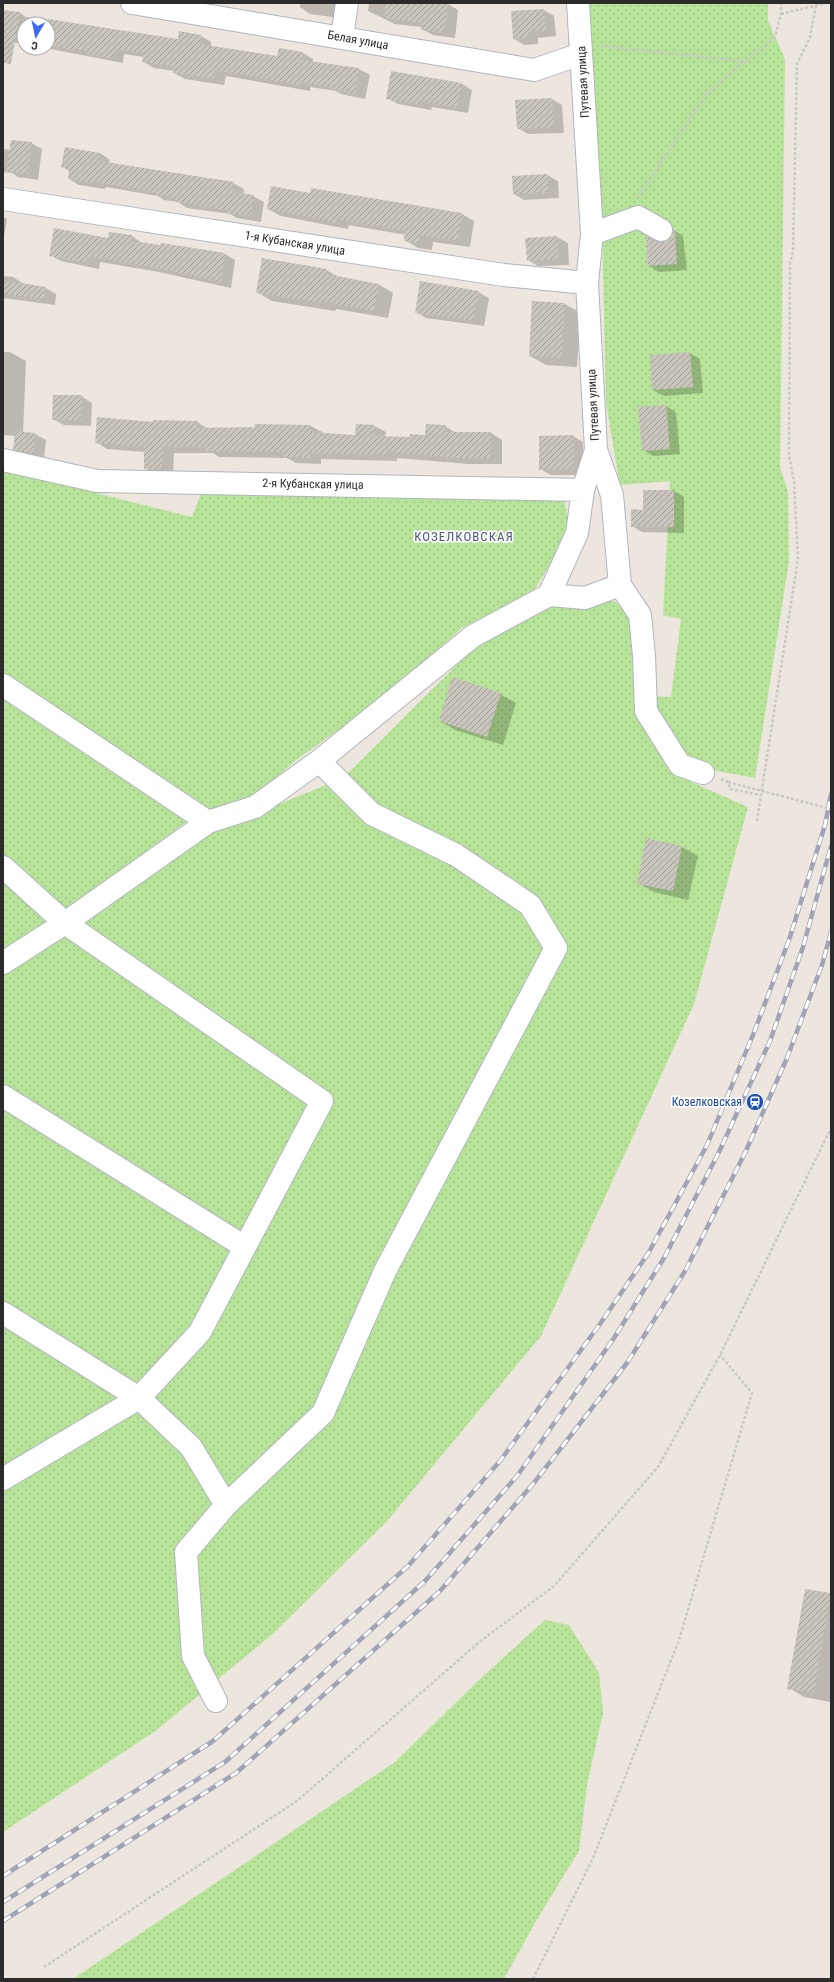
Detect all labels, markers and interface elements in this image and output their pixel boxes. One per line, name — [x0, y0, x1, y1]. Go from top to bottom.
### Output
north arrow — [16, 16, 56, 56]
street label: Белая улица — [326, 28, 390, 52]
text: С — [30, 38, 39, 52]
street label: Путевая улица — [574, 45, 592, 118]
street label: 1-я Кубанская улица — [244, 228, 346, 258]
street label: Путевая улица — [584, 368, 602, 441]
street label: 2-я Кубанская улица — [262, 476, 364, 492]
district label: КОЗЕЛКОВСКАЯ — [414, 529, 514, 544]
station icon: Козелковская — [745, 1092, 765, 1112]
place label: Козелковская — [672, 1095, 742, 1109]

